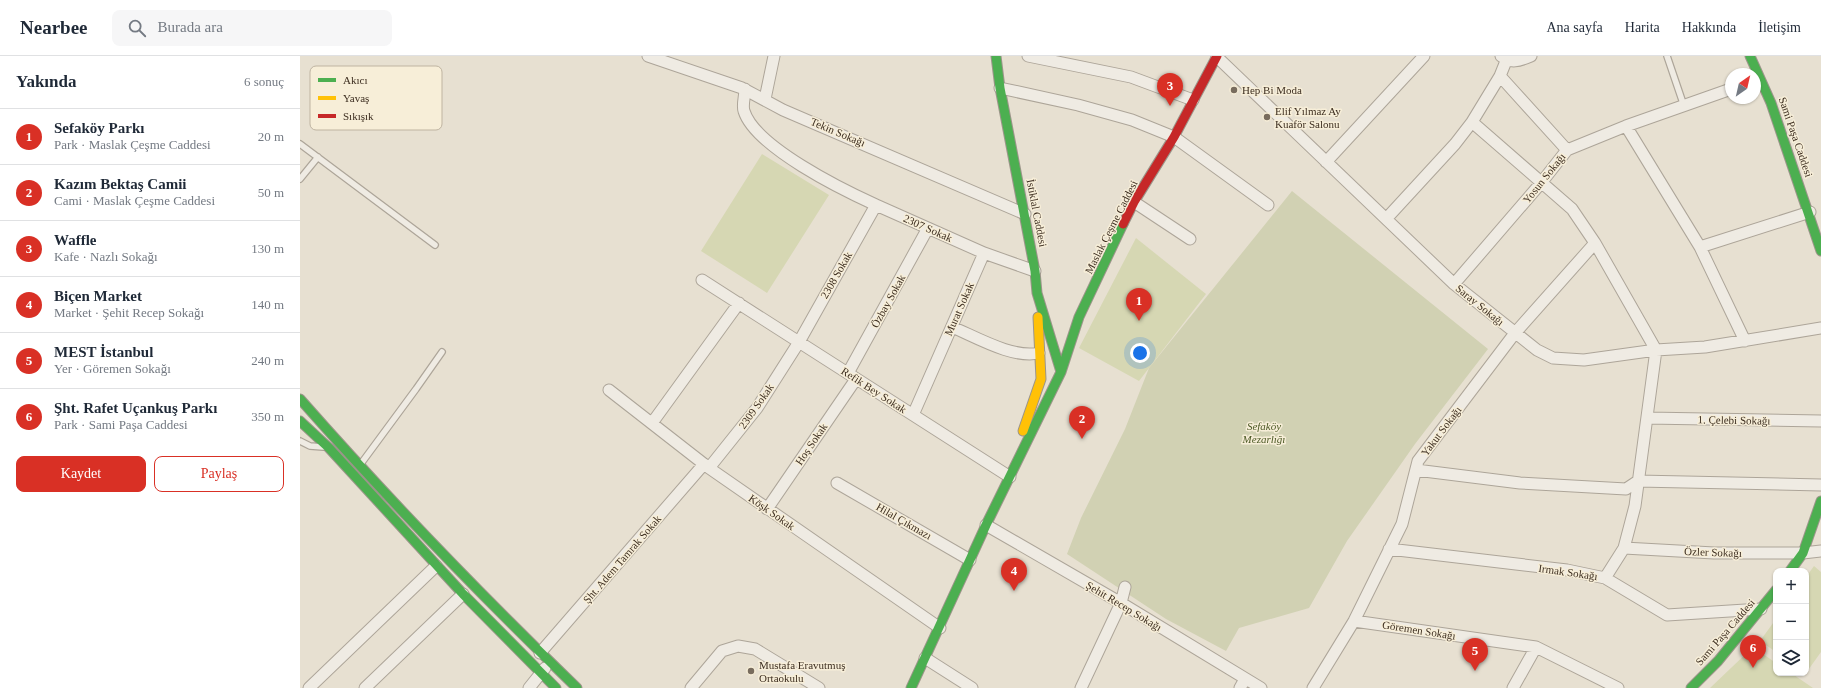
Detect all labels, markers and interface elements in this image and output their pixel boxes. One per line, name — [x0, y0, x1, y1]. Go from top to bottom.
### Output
search box — [112, 10, 392, 46]
text: Nearbee — [20, 17, 88, 38]
icon: search — [126, 17, 148, 39]
text: Burada ara — [158, 19, 223, 35]
text: Ana sayfa — [1546, 20, 1603, 35]
text: Harita — [1625, 20, 1660, 35]
text: Hakkında — [1682, 20, 1736, 35]
text: İletişim — [1758, 20, 1801, 35]
legend — [310, 66, 442, 130]
north arrow — [1725, 68, 1761, 104]
text: Yakında — [16, 72, 76, 91]
pin: 3 — [1157, 73, 1183, 106]
text: 6 sonuç — [244, 74, 284, 89]
text: Akıcı — [343, 74, 367, 86]
place label: Hep Bi Moda — [1242, 84, 1302, 96]
marker: Hep Bi Moda — [1229, 85, 1239, 95]
text: Yavaş — [343, 92, 369, 104]
street label: Sami Paşa Caddesi — [1777, 95, 1815, 179]
place label: Elif Yılmaz Ay Kuaför Salonu — [1275, 105, 1341, 130]
text: Sıkışık — [343, 110, 374, 122]
marker: Elif Yılmaz Ay Kuaför Salonu — [1262, 112, 1272, 122]
street label: Tekin Sokağı — [809, 115, 867, 149]
text: Sefaköy Parkı — [54, 120, 144, 136]
text: 1 — [26, 129, 32, 144]
text: 20 m — [258, 129, 284, 144]
text: Park · Maslak Çeşme Caddesi — [54, 137, 211, 152]
street label: Yosun Sokağı — [1520, 151, 1568, 205]
text: Kazım Bektaş Camii — [54, 176, 187, 192]
street label: İstiklal Caddesi — [1025, 178, 1049, 248]
street label: Maslak Çeşme Caddesi — [1082, 178, 1140, 276]
text: 2 — [26, 185, 32, 200]
text: 50 m — [258, 185, 284, 200]
text: Cami · Maslak Çeşme Caddesi — [54, 193, 215, 208]
street label: 2307 Sokak — [902, 212, 955, 244]
text: Waffle — [54, 232, 97, 248]
text: 3 — [26, 241, 32, 256]
text: 130 m — [251, 241, 284, 256]
text: Kafe · Nazlı Sokağı — [54, 249, 158, 264]
street label: 2308 Sokak — [818, 249, 855, 301]
street label: Özbay Sokak — [868, 272, 908, 330]
street label: Murat Sokak — [942, 280, 976, 338]
street label: Saray Sokağı — [1454, 282, 1506, 328]
text: Biçen Market — [54, 288, 142, 304]
pin: 1 — [1126, 288, 1152, 321]
text: 4 — [26, 297, 32, 312]
text: 140 m — [251, 297, 284, 312]
text: Market · Şehit Recep Sokağı — [54, 305, 204, 320]
your location — [1130, 343, 1150, 363]
text: MEST İstanbul — [54, 344, 153, 360]
text: 5 — [26, 353, 32, 368]
text: 240 m — [251, 353, 284, 368]
text: Yer · Göremen Sokağı — [54, 361, 171, 376]
street label: Refik Bey Sokak — [839, 364, 909, 416]
street label: 2309 Sokak — [736, 381, 776, 431]
text: Şht. Rafet Uçankuş Parkı — [54, 400, 217, 416]
street label: Yakut Sokağı — [1418, 404, 1464, 458]
pin: 2 — [1069, 406, 1095, 439]
text: 6 — [26, 409, 32, 424]
text: 350 m — [251, 409, 284, 424]
street label: 1. Çelebi Sokağı — [1697, 413, 1771, 427]
text: Park · Sami Paşa Caddesi — [54, 417, 188, 432]
street label: Hoş Sokak — [793, 420, 830, 467]
park label: Sefaköy Mezarlığı — [1242, 420, 1285, 445]
button: Kaydet — [16, 456, 146, 492]
button: Paylaş — [154, 456, 284, 492]
street label: Köşk Sokak — [747, 492, 798, 533]
street label: Hilal Çıkmazı — [874, 500, 934, 542]
street label: Şht. Adem Tamrak Sokak — [581, 512, 664, 605]
street label: Özler Sokağı — [1684, 545, 1742, 559]
pin: 4 — [1001, 558, 1027, 591]
street label: Irmak Sokağı — [1538, 562, 1598, 582]
map controls — [1773, 568, 1809, 676]
button: + — [1773, 568, 1809, 604]
street label: Şehit Recep Sokağı — [1084, 579, 1164, 633]
street label: Sami Paşa Caddesi — [1693, 596, 1757, 668]
button: − — [1773, 604, 1809, 640]
street label: Göremen Sokağı — [1381, 618, 1457, 642]
pin: 6 — [1740, 635, 1766, 668]
pin: 5 — [1462, 638, 1488, 671]
button: layers — [1773, 640, 1809, 676]
place label: Mustafa Eravutmuş Ortaokulu — [759, 659, 845, 684]
marker: Mustafa Eravutmuş Ortaokulu — [746, 666, 756, 676]

